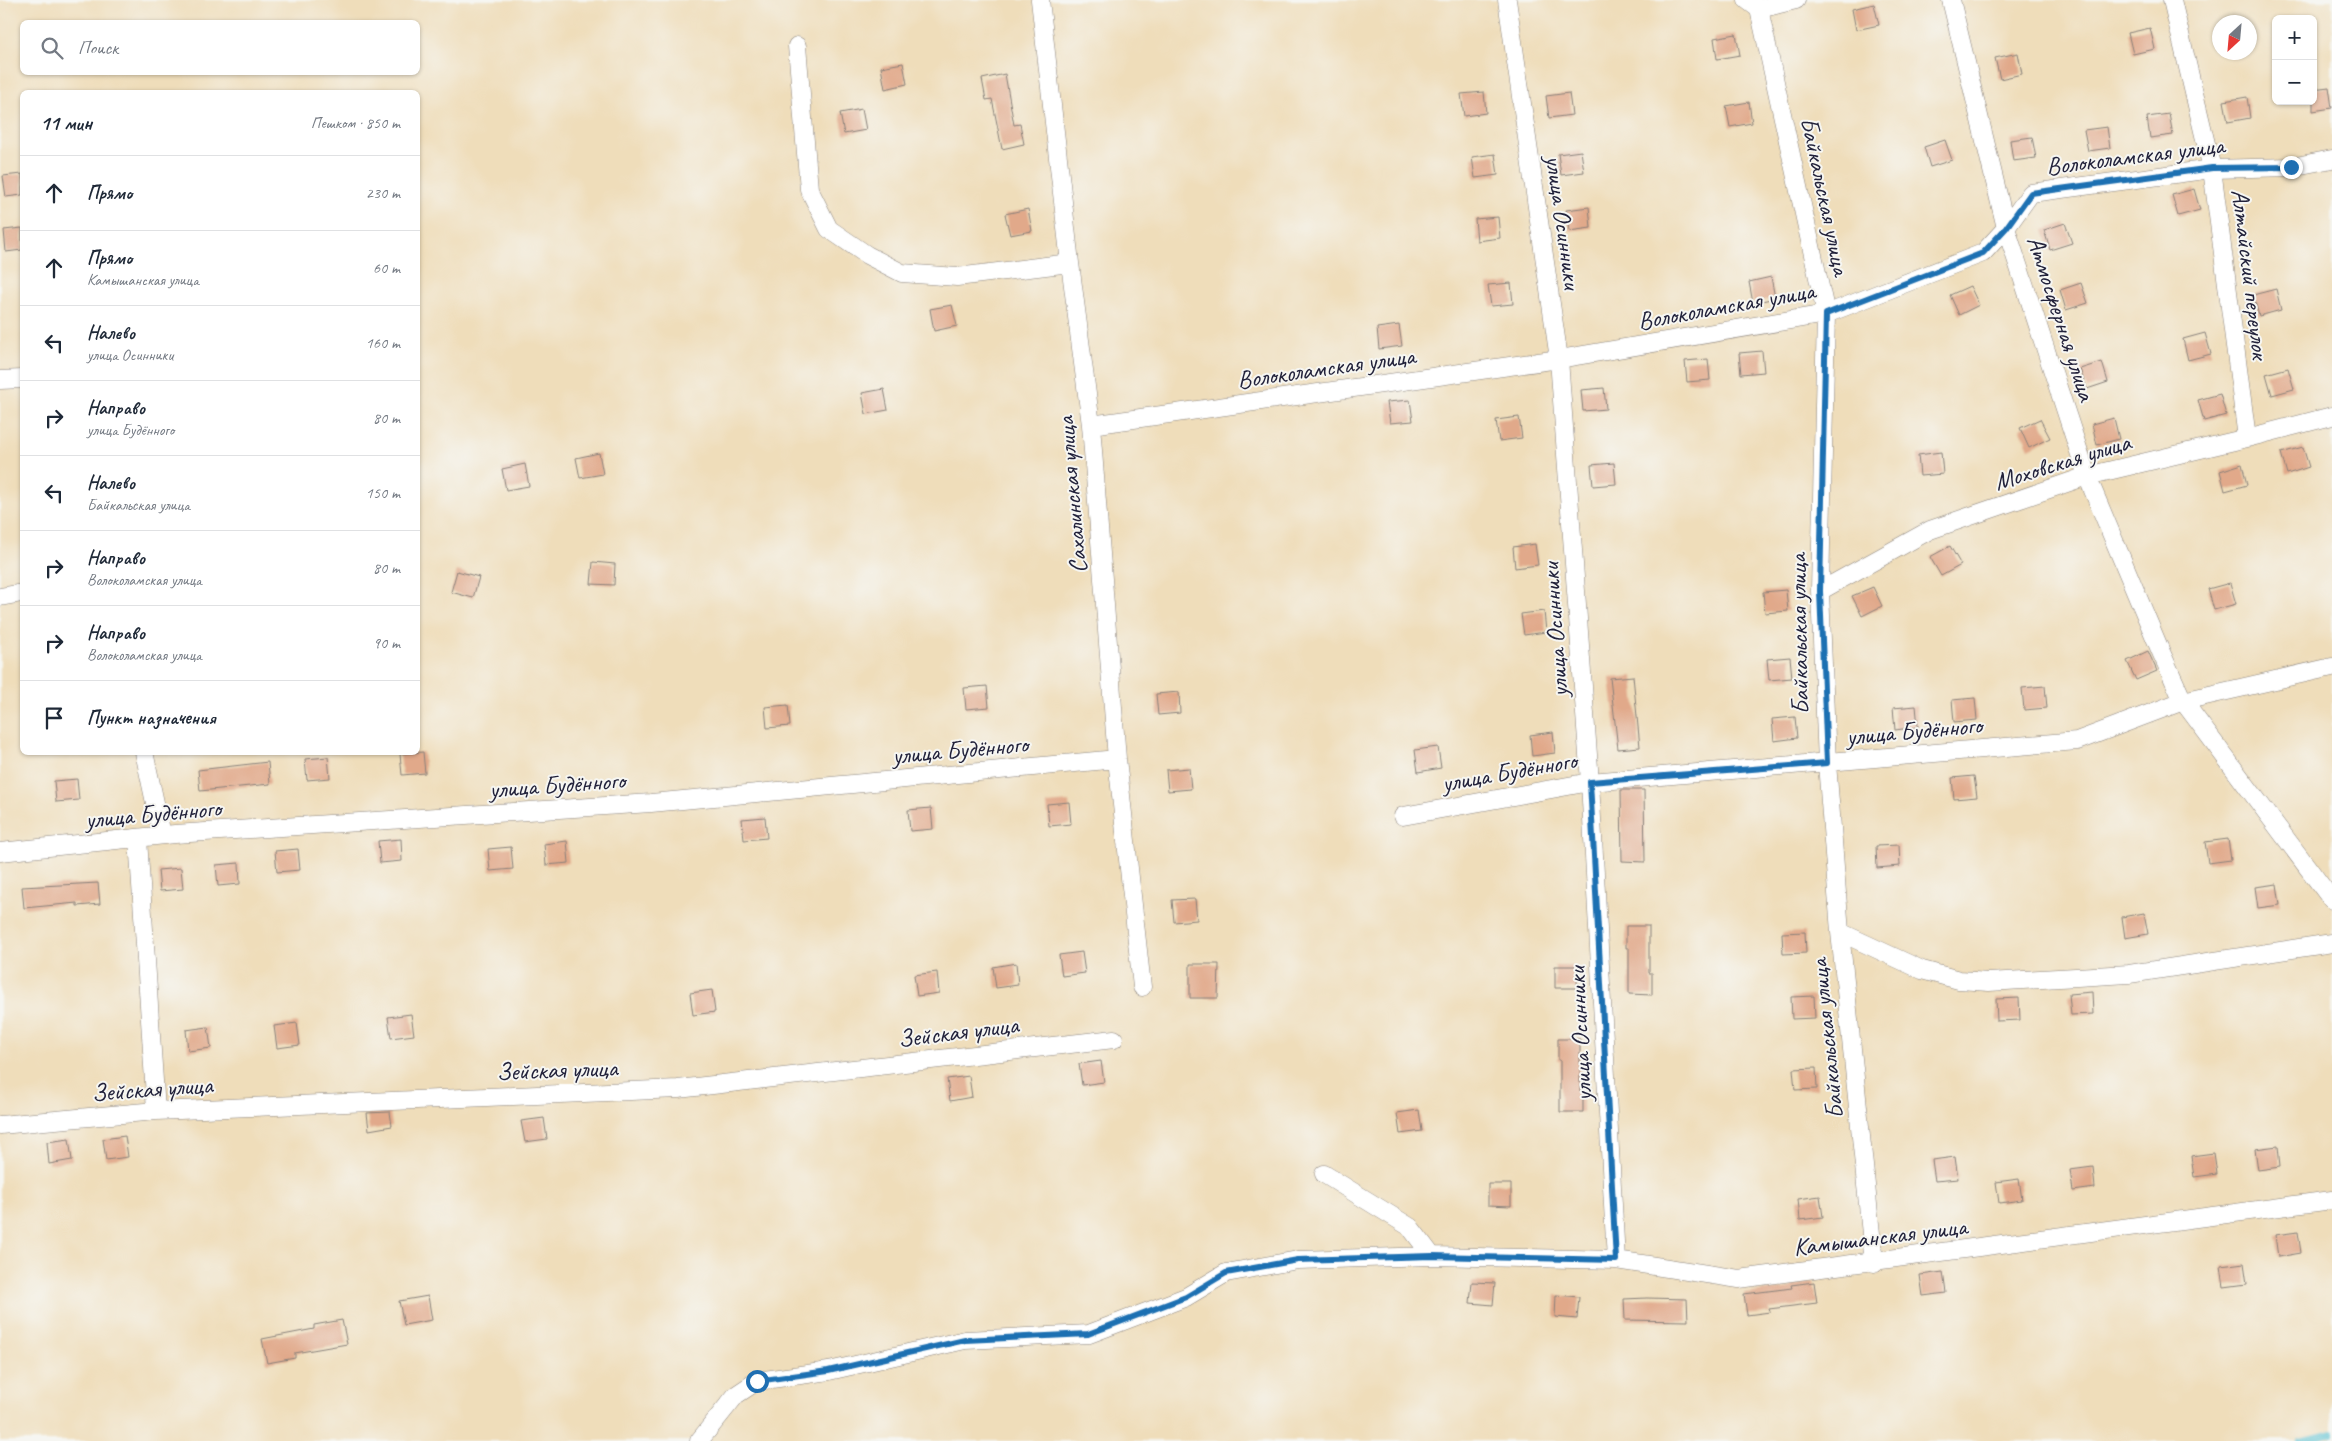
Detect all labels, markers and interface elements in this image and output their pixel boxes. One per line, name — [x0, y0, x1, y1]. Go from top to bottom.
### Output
north arrow — [2212, 15, 2257, 60]
map controls — [2272, 15, 2317, 105]
button: + — [2272, 15, 2317, 60]
search box — [20, 20, 420, 75]
icon: search — [38, 34, 66, 62]
text: Поиск — [78, 36, 118, 60]
button: − — [2272, 60, 2317, 105]
text: 11 мин — [40, 110, 92, 136]
text: Пешком · 850 m — [311, 113, 400, 133]
street label: Байкальская улица — [1793, 114, 1858, 281]
street label: Волоколамская улица — [2044, 129, 2229, 183]
street label: улица Осинники — [1538, 151, 1589, 293]
route end — [2280, 156, 2303, 179]
icon: ahead — [40, 179, 68, 207]
text: Прямо — [87, 181, 132, 205]
text: 230 m — [366, 183, 400, 203]
street label: Алтайский переулок — [2224, 187, 2277, 364]
street label: Атмосферная улица — [2019, 232, 2103, 407]
text: Прямо — [87, 246, 132, 270]
icon: ahead — [40, 254, 68, 282]
text: 60 m — [373, 258, 400, 278]
text: Камышанская улица — [87, 270, 199, 290]
street label: Волоколамская улица — [1635, 274, 1820, 337]
text: Налево — [87, 321, 135, 345]
icon: left — [40, 329, 68, 357]
text: 160 m — [366, 333, 400, 353]
street label: Волоколамская улица — [1235, 339, 1420, 396]
text: улица Осинники — [87, 345, 173, 365]
text: Направо — [87, 396, 145, 420]
icon: right — [40, 404, 68, 432]
text: 80 m — [373, 408, 400, 428]
street label: Сахалинская улица — [1049, 413, 1095, 575]
text: улица Будённого — [87, 420, 174, 440]
street label: Моховская улица — [1990, 425, 2136, 498]
text: Налево — [87, 471, 135, 495]
icon: left — [40, 479, 68, 507]
text: 150 m — [366, 483, 400, 503]
text: Байкальская улица — [87, 495, 190, 515]
text: Направо — [87, 546, 145, 570]
street label: Байкальская улица — [1782, 551, 1816, 715]
icon: right — [40, 554, 68, 582]
text: 80 m — [373, 558, 400, 578]
street label: улица Осинники — [1534, 560, 1576, 700]
text: Волоколамская улица — [87, 570, 202, 590]
text: Направо — [87, 621, 145, 645]
icon: right — [40, 629, 68, 657]
text: 90 m — [373, 633, 400, 653]
text: Волоколамская улица — [87, 645, 202, 665]
icon: arrive — [40, 704, 68, 732]
text: Пункт назначения — [87, 706, 216, 730]
street label: улица Будённого — [1843, 709, 1986, 753]
street label: улица Будённого — [889, 728, 1032, 772]
street label: улица Будённого — [1437, 744, 1582, 800]
street label: улица Будённого — [486, 764, 629, 806]
street label: улица Будённого — [82, 792, 225, 836]
street label: Байкальская улица — [1802, 955, 1851, 1121]
street label: улица Осинники — [1560, 964, 1600, 1104]
street label: Зейская улица — [896, 1008, 1022, 1055]
street label: Зейская улица — [496, 1052, 620, 1088]
street label: Зейская улица — [91, 1069, 216, 1109]
street label: Камышанская улица — [1792, 1210, 1971, 1264]
route start — [746, 1370, 769, 1393]

